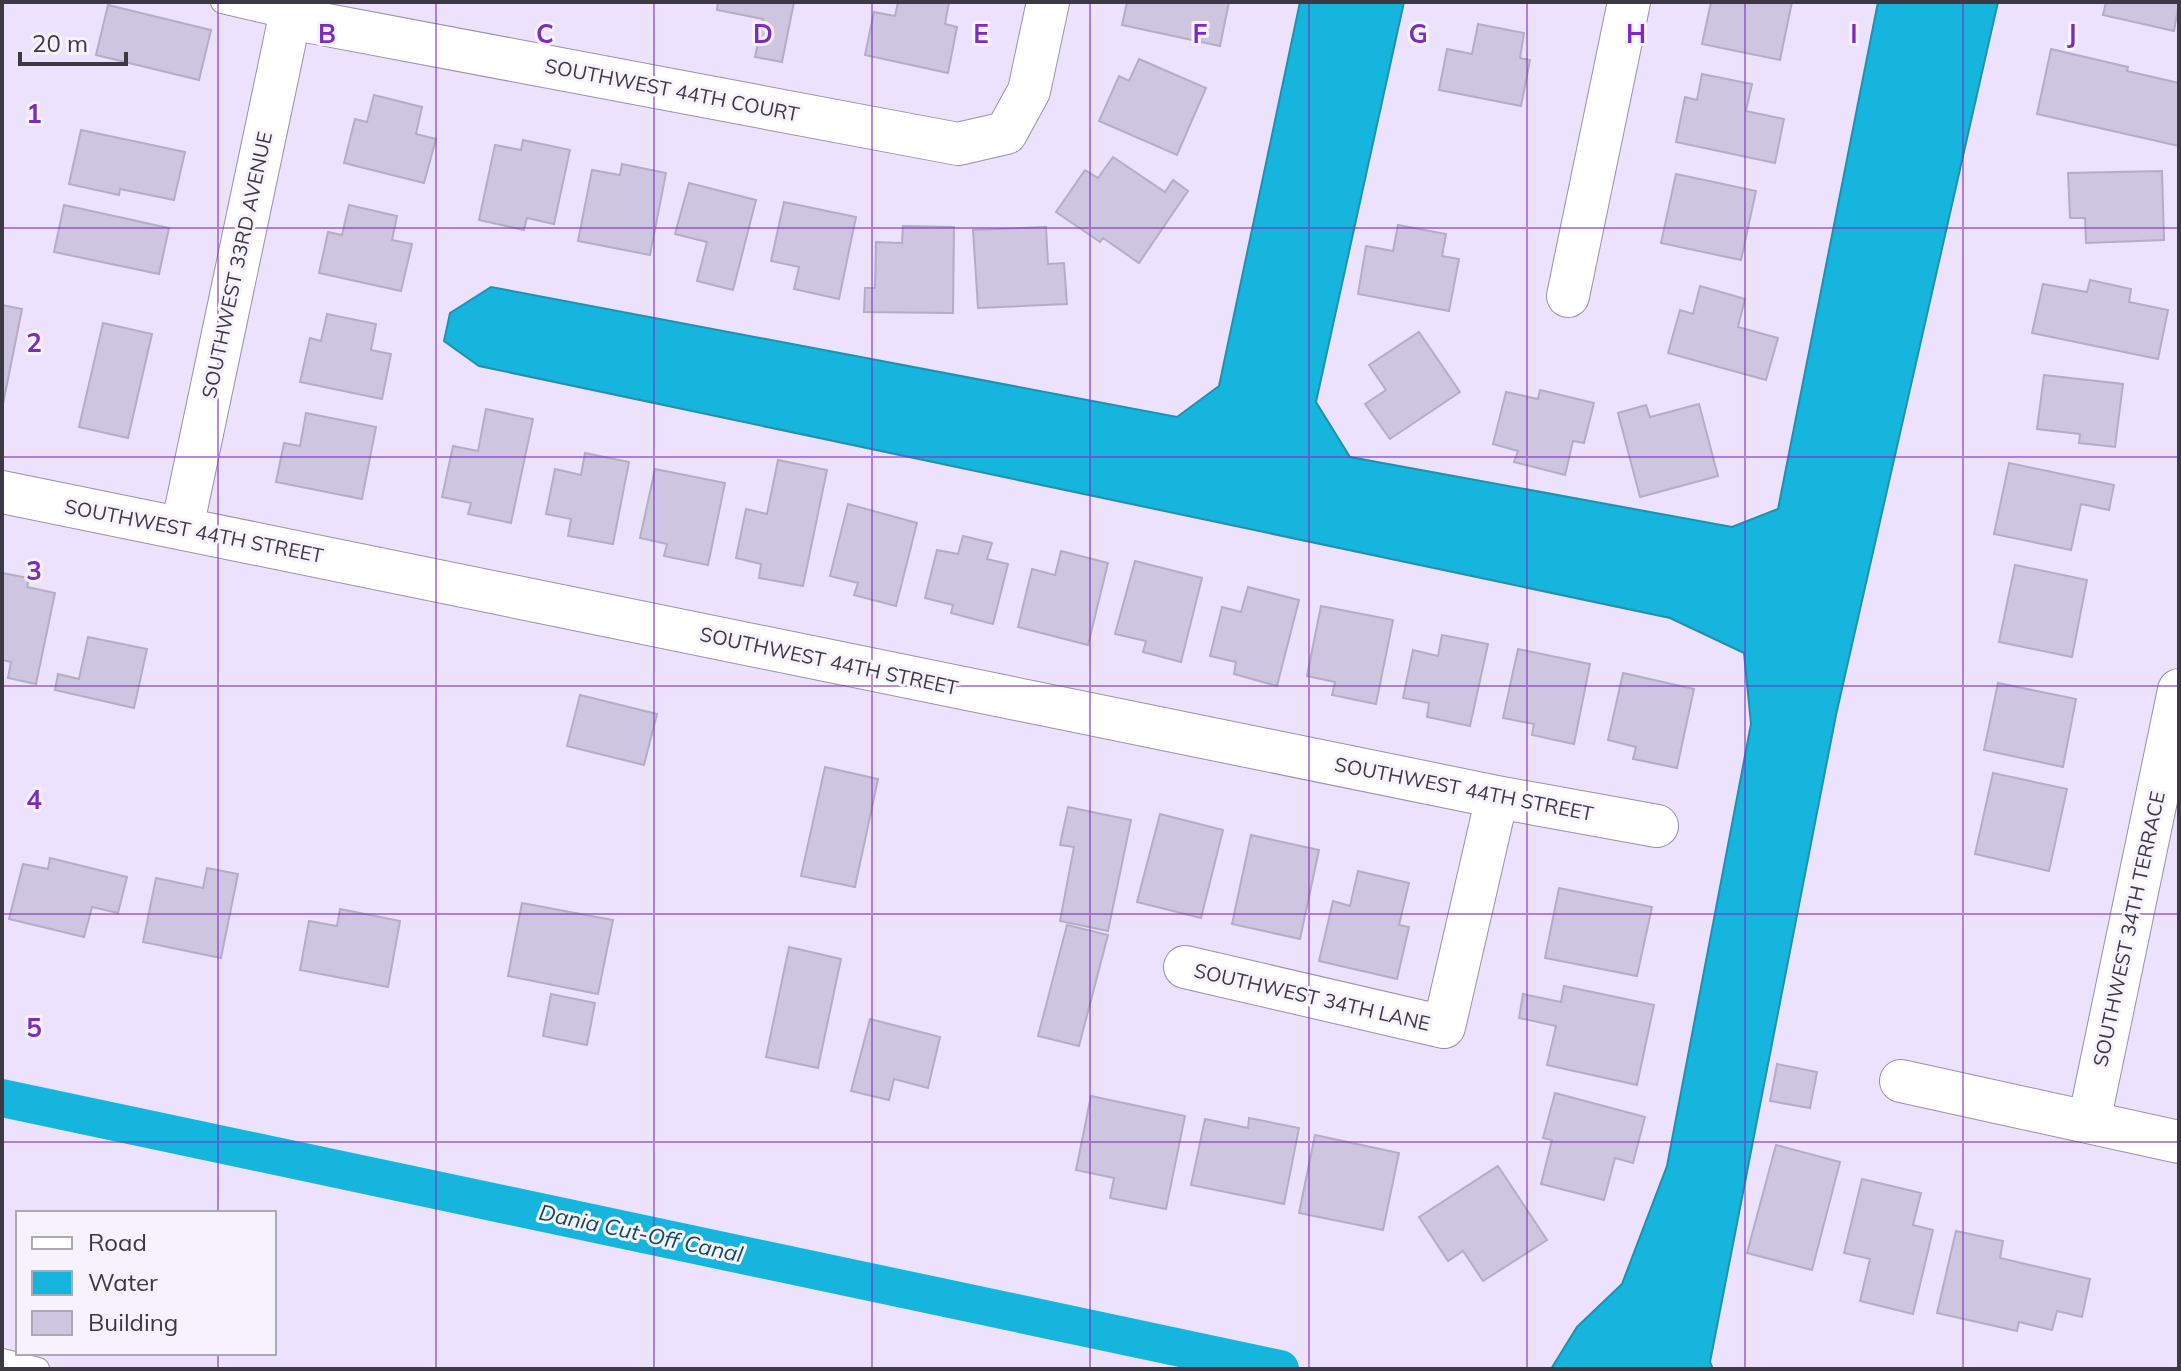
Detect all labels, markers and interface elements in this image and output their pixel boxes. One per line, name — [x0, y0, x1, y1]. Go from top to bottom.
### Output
scale bar — [20, 16, 126, 66]
text: B — [318, 17, 336, 50]
text: C — [536, 17, 554, 50]
text: D — [753, 17, 773, 50]
text: E — [973, 17, 989, 50]
text: F — [1193, 17, 1208, 50]
text: G — [1408, 17, 1428, 50]
text: H — [1626, 17, 1646, 50]
text: I — [1850, 17, 1858, 50]
text: J — [2067, 17, 2077, 50]
text: 20 m — [32, 28, 88, 58]
street label: SOUTHWEST 44TH COURT — [543, 53, 801, 126]
text: 1 — [26, 97, 42, 130]
street label: SOUTHWEST 33RD AVENUE — [196, 129, 277, 400]
text: 2 — [26, 326, 42, 359]
street label: SOUTHWEST 44TH STREET — [63, 493, 326, 568]
text: 3 — [26, 554, 42, 587]
street label: SOUTHWEST 44TH STREET — [698, 621, 960, 700]
street label: SOUTHWEST 44TH STREET — [1333, 751, 1596, 826]
text: 4 — [26, 783, 42, 816]
street label: SOUTHWEST 34TH TERRACE — [2087, 789, 2170, 1069]
street label: SOUTHWEST 34TH LANE — [1192, 957, 1433, 1036]
text: 5 — [26, 1011, 42, 1044]
water label: Dania Cut-Off Canal — [537, 1198, 746, 1268]
legend — [16, 1211, 276, 1355]
text: Road — [88, 1227, 147, 1257]
text: Water — [88, 1267, 158, 1297]
text: Building — [88, 1307, 178, 1337]

